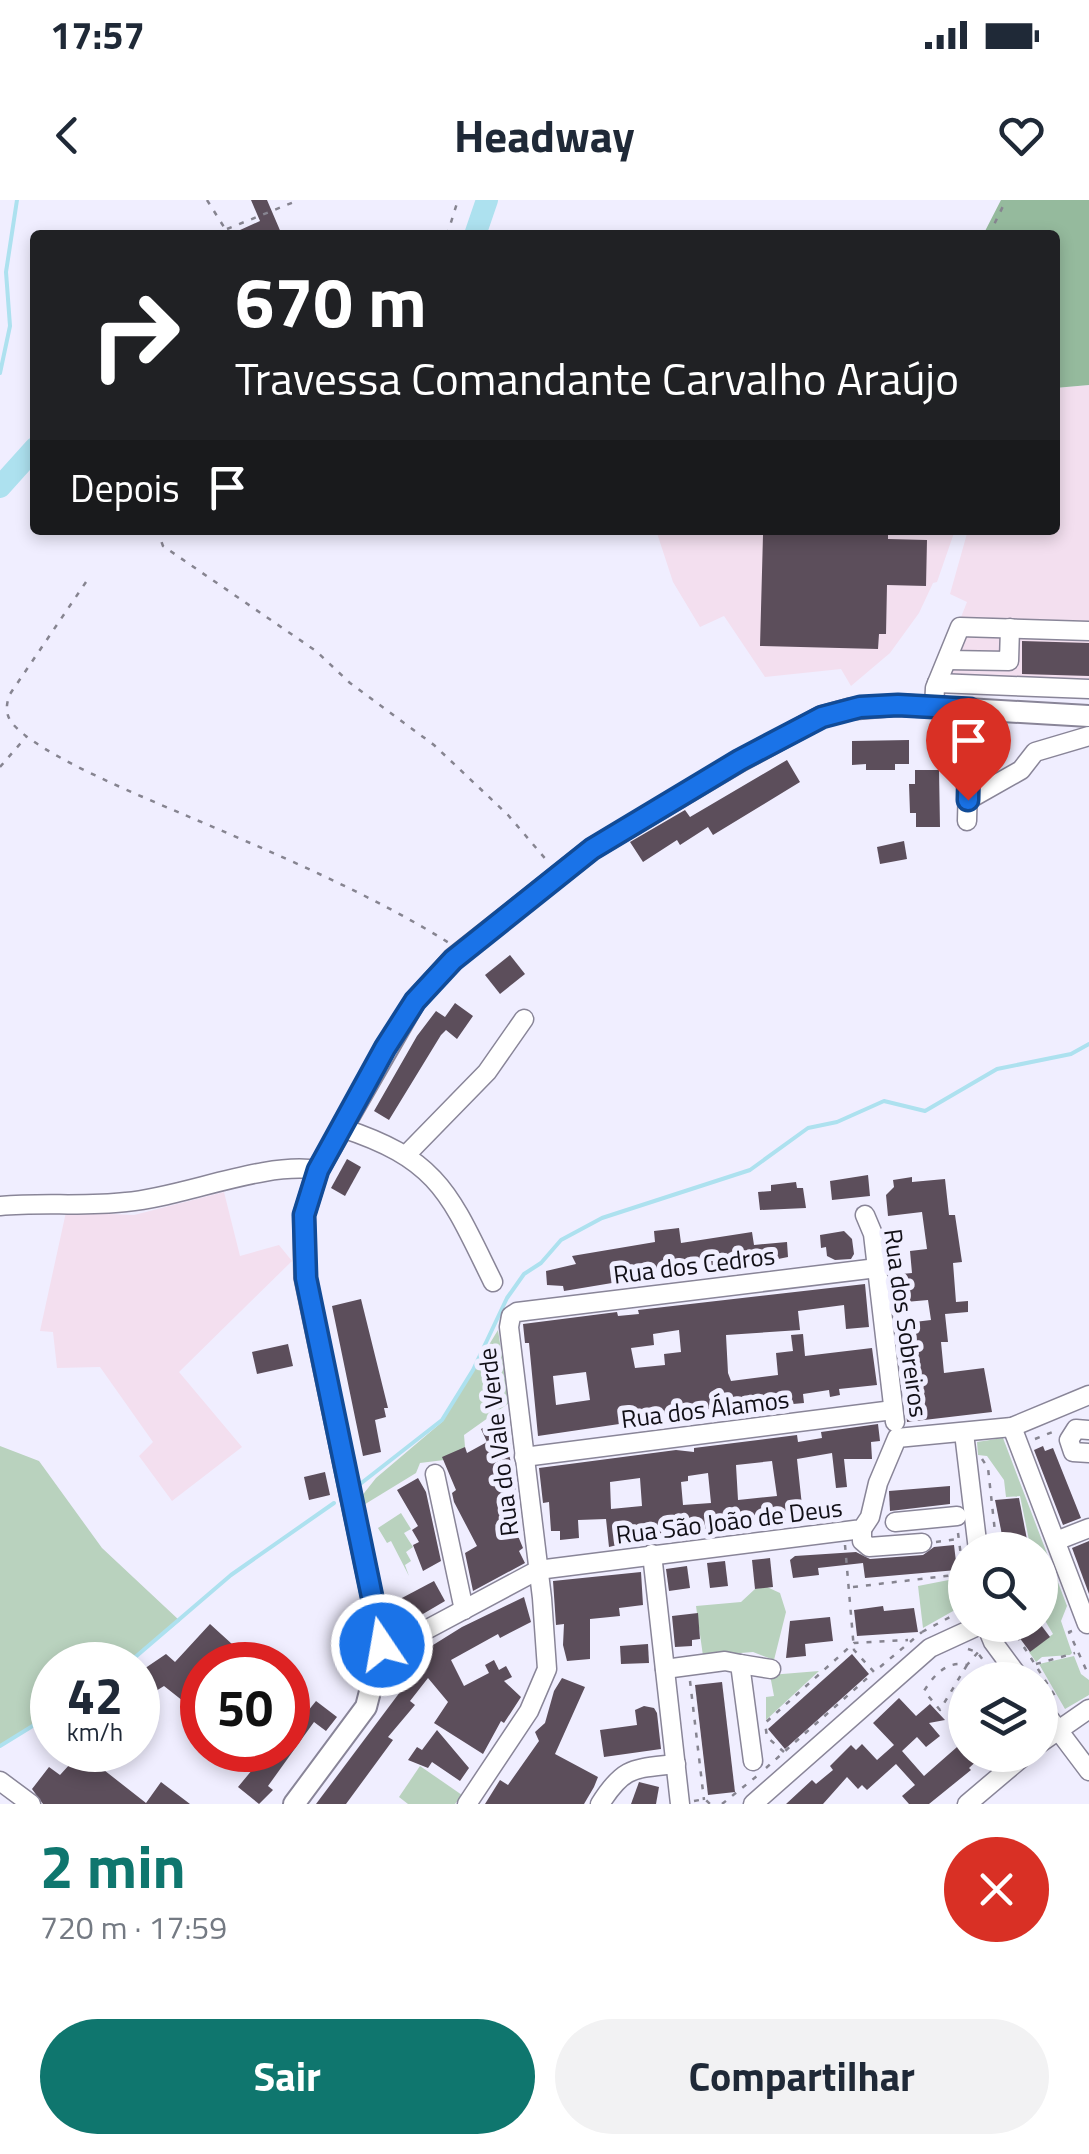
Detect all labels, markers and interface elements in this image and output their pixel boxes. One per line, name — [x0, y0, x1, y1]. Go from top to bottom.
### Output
text: 17:57 — [50, 6, 145, 64]
text: Headway — [454, 101, 635, 169]
icon: back — [40, 108, 95, 163]
icon: heart — [994, 108, 1049, 163]
text: 670 m — [235, 248, 427, 354]
icon: right — [70, 270, 200, 400]
text: Travessa Comandante Carvalho Araújo — [235, 344, 959, 412]
text: Depois — [70, 459, 180, 517]
icon: arrive — [200, 460, 255, 515]
pin — [926, 698, 1011, 801]
icon: arrive — [941, 713, 996, 768]
street label: Rua dos Sobreiros — [874, 1226, 938, 1420]
street label: Rua dos Cedros — [611, 1236, 777, 1294]
street label: Rua do Vale Verde — [468, 1346, 528, 1538]
street label: Rua dos Álamos — [619, 1380, 791, 1438]
street label: Rua São João de Deus — [614, 1488, 844, 1554]
map controls — [948, 1532, 1058, 1772]
button: search — [948, 1532, 1058, 1642]
position arrow — [330, 1593, 434, 1697]
speed limit sign: 50 — [180, 1642, 310, 1772]
text: 42 — [67, 1657, 123, 1733]
button: layers — [948, 1662, 1058, 1772]
text: km/h — [67, 1713, 123, 1751]
text: 2 min — [40, 1820, 186, 1911]
button: close — [944, 1837, 1049, 1942]
text: 720 m · 17:59 — [40, 1903, 227, 1951]
button: Sair — [40, 2019, 535, 2134]
button: Compartilhar — [555, 2019, 1049, 2134]

